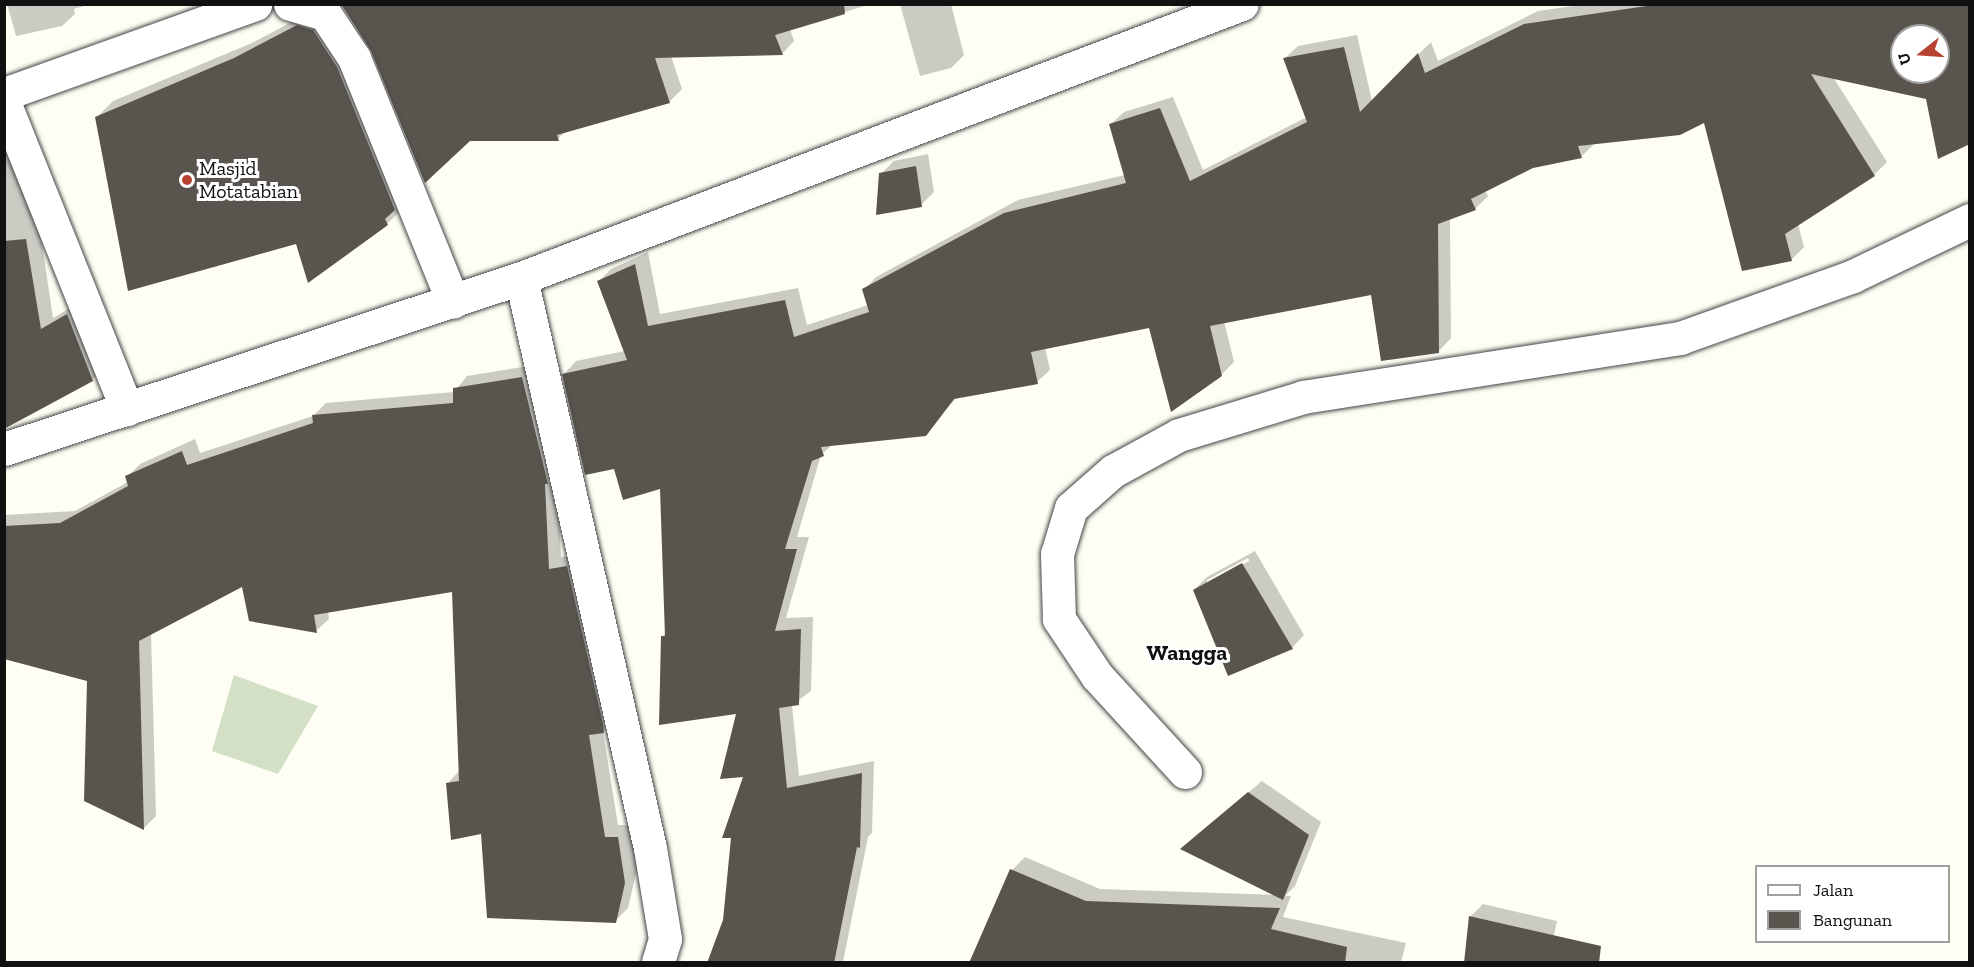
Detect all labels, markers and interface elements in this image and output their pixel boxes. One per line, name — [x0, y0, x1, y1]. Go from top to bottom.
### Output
north arrow — [1890, 24, 1950, 84]
text: U — [1893, 51, 1915, 67]
place label: Masjid Motatabian — [199, 156, 298, 203]
marker: Masjid Motatabian — [180, 173, 194, 187]
district label: Wangga — [1147, 640, 1227, 666]
legend — [1755, 865, 1950, 943]
text: Jalan — [1813, 879, 1853, 901]
text: Bangunan — [1813, 909, 1892, 931]

